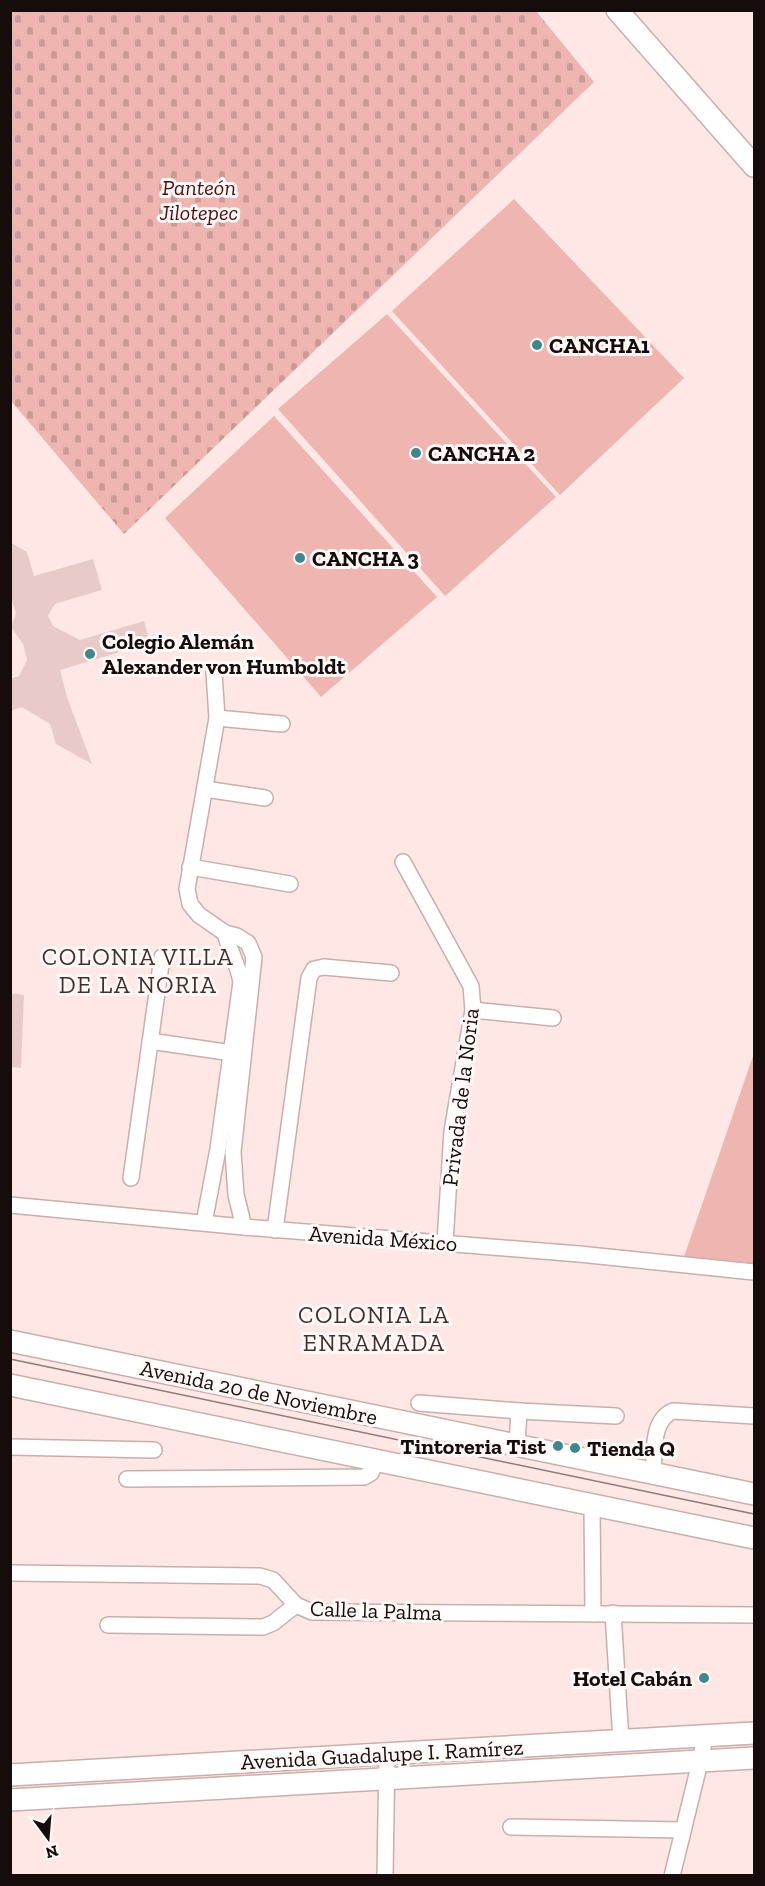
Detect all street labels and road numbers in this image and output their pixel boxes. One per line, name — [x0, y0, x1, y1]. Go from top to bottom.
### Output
street label: Privada de la Noria — [436, 1006, 485, 1188]
street label: Avenida México — [308, 1220, 458, 1257]
street label: Avenida 20 de Noviembre — [138, 1354, 380, 1431]
street label: Calle la Palma — [310, 1595, 443, 1626]
street label: Avenida Guadalupe I. Ramírez — [240, 1734, 524, 1775]

